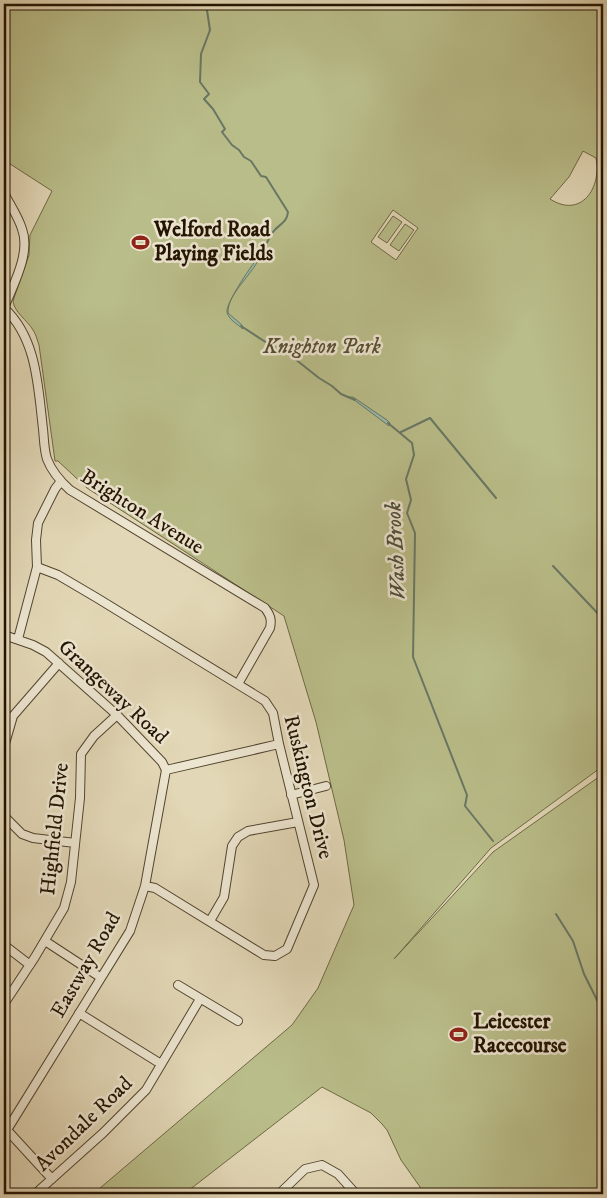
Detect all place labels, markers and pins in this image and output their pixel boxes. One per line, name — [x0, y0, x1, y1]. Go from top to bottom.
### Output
place label: Welford Road Playing Fields — [153, 217, 273, 267]
sports icon: Welford Road Playing Fields — [130, 232, 150, 252]
place label: Leicester Racecourse — [473, 1009, 567, 1059]
sports icon: Leicester Racecourse — [449, 1024, 469, 1044]

